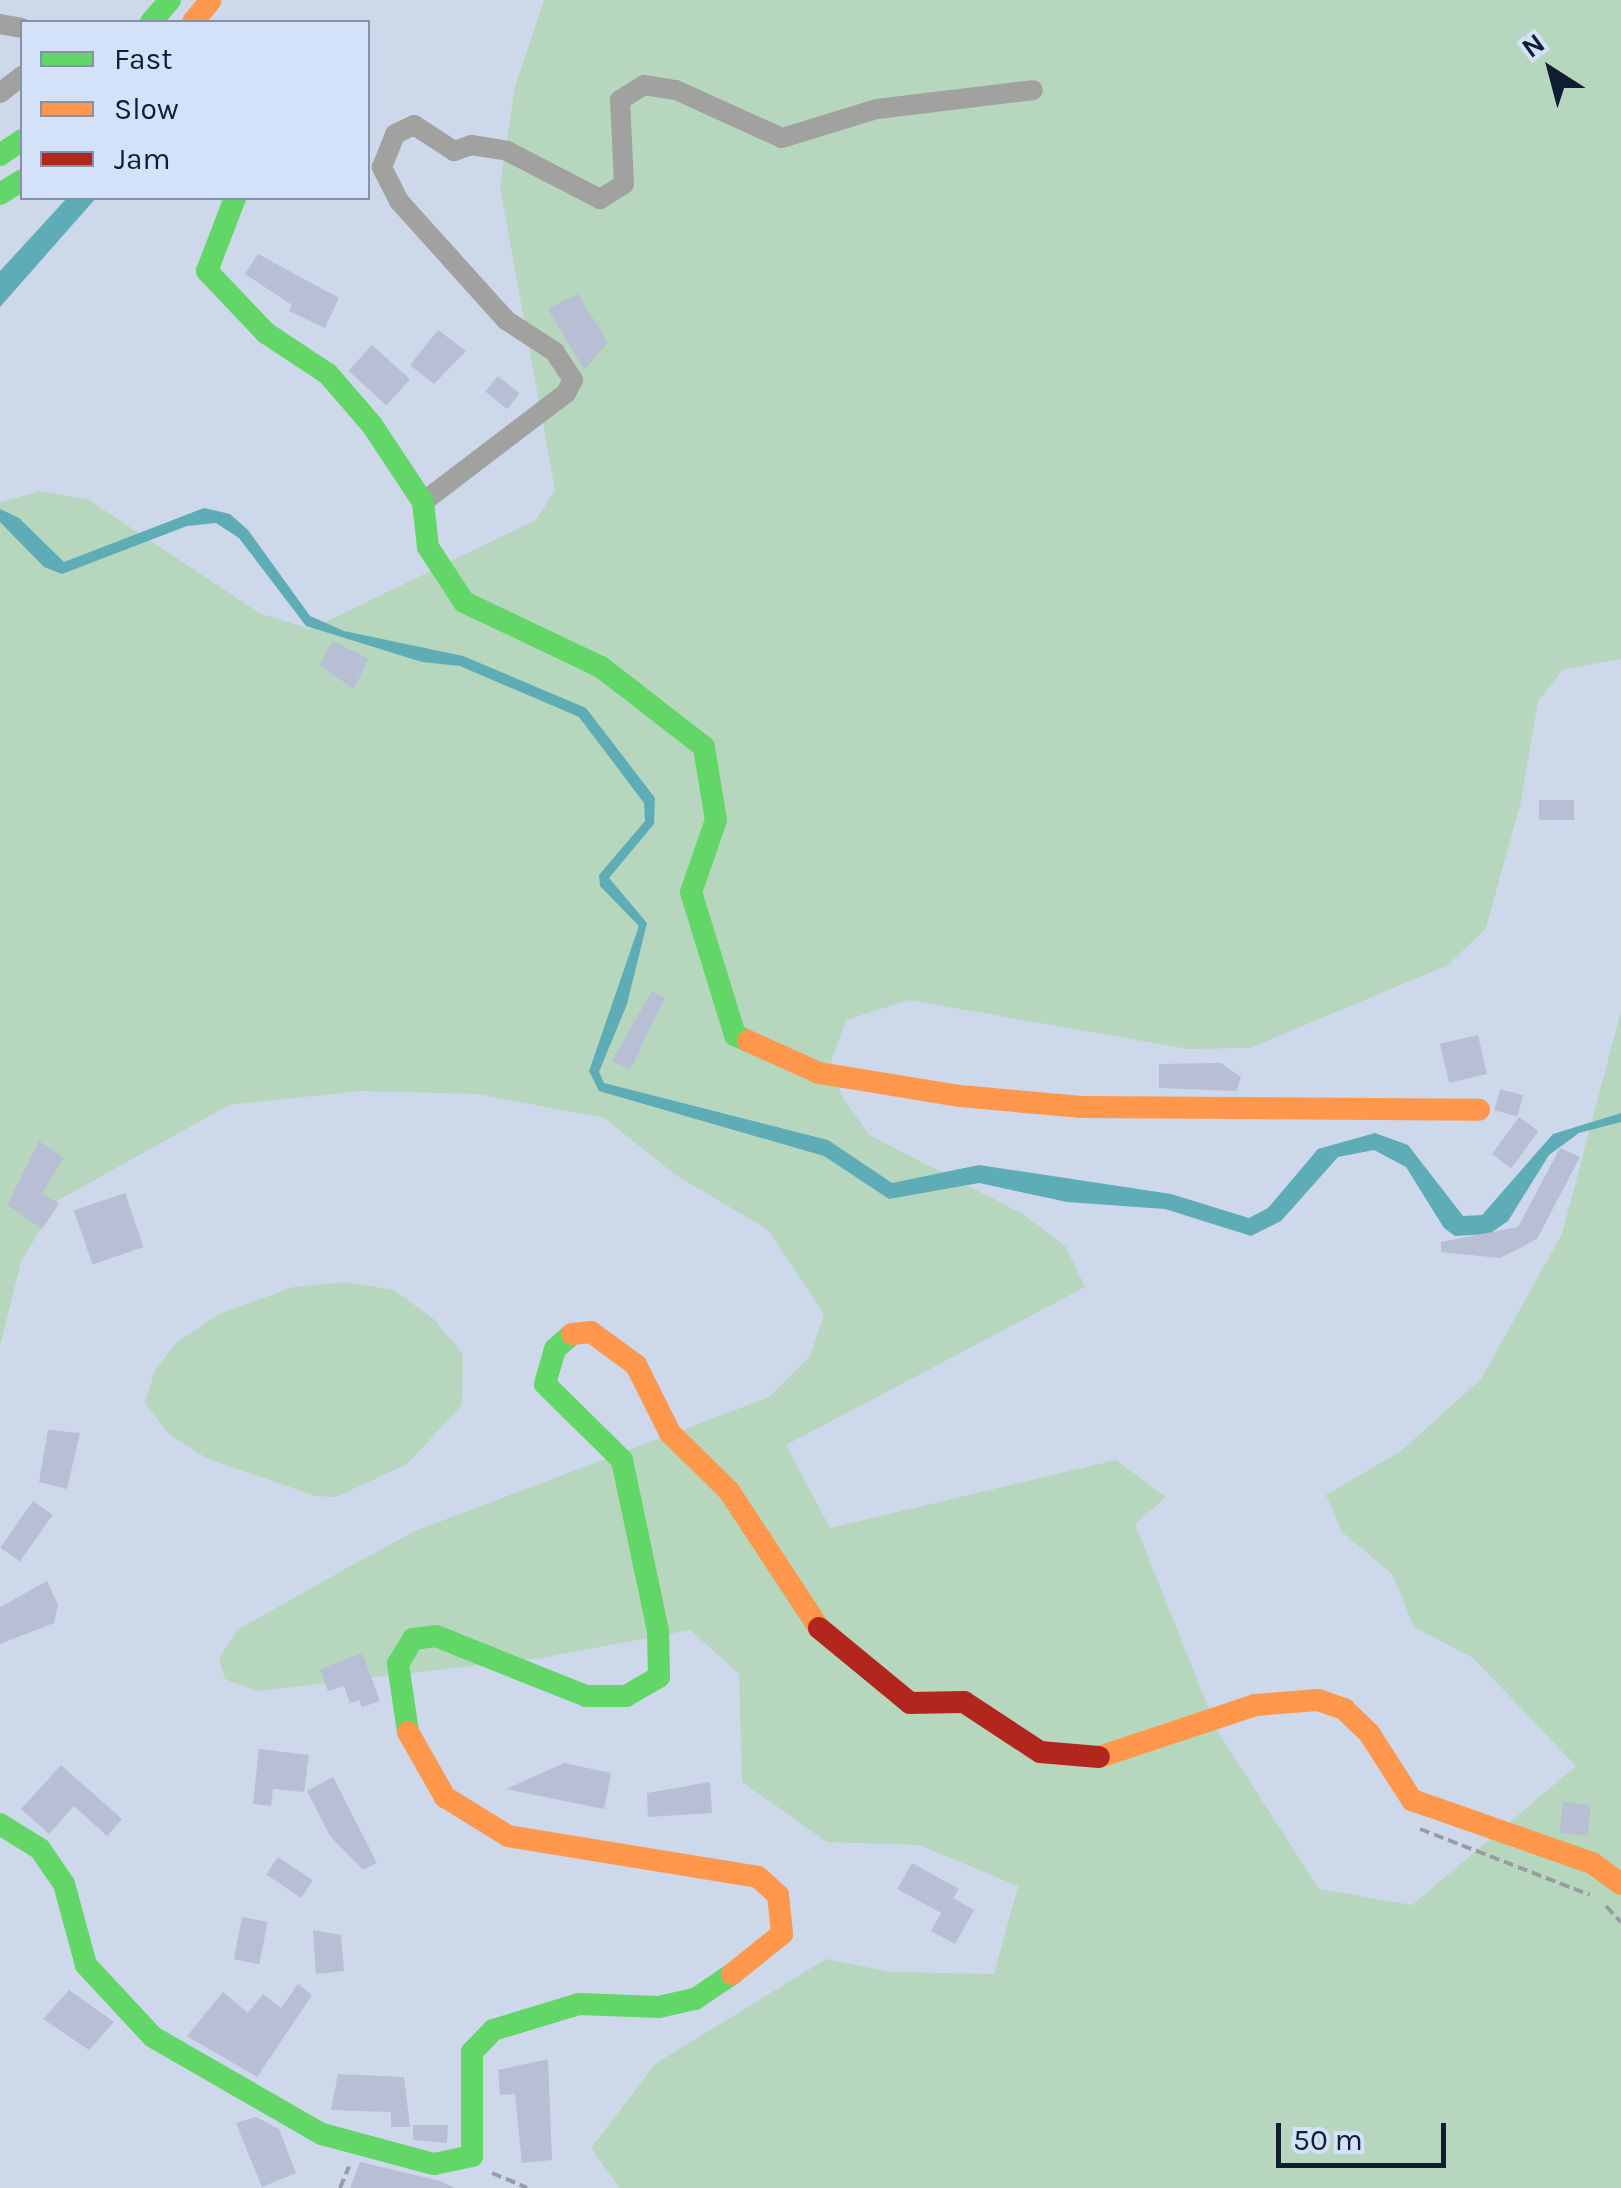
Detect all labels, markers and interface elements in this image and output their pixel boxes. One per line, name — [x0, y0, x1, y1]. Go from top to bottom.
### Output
legend — [20, 20, 370, 200]
north arrow — [1501, 20, 1601, 120]
text: N — [1515, 26, 1551, 65]
text: Fast — [114, 41, 173, 77]
text: Slow — [114, 91, 179, 127]
text: Jam — [114, 141, 171, 177]
scale bar — [1281, 2103, 1451, 2165]
text: 50 m — [1293, 2122, 1363, 2158]

